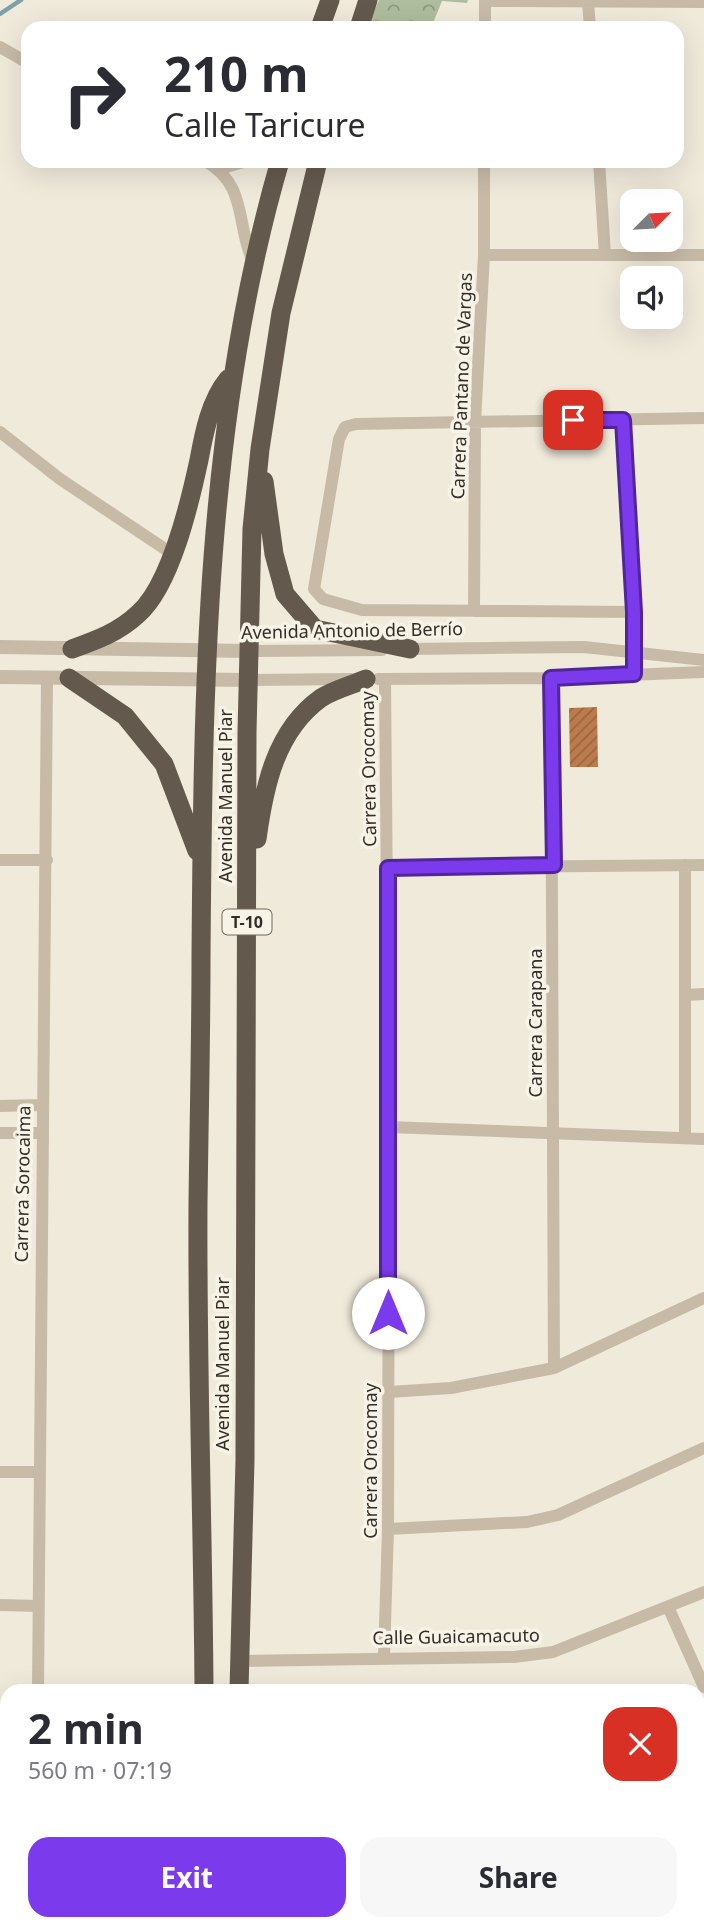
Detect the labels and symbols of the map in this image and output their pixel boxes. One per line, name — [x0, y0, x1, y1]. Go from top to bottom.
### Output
north arrow — [620, 189, 682, 252]
street label: Carrera Pantano de Vargas — [445, 272, 477, 500]
pin — [543, 390, 603, 450]
street label: Avenida Antonio de Berrío — [241, 616, 463, 644]
street label: Carrera Orocomay — [355, 690, 381, 847]
street label: Avenida Manuel Piar — [213, 709, 237, 883]
road number: T-10 — [222, 910, 272, 934]
street label: Carrera Carapana — [523, 948, 547, 1098]
street label: Carrera Sorocaima — [9, 1105, 35, 1263]
position arrow — [351, 1276, 425, 1350]
street label: Avenida Manuel Piar — [210, 1277, 234, 1451]
street label: Carrera Orocomay — [358, 1382, 382, 1539]
street label: Calle Guaicamacuto — [372, 1623, 540, 1649]

